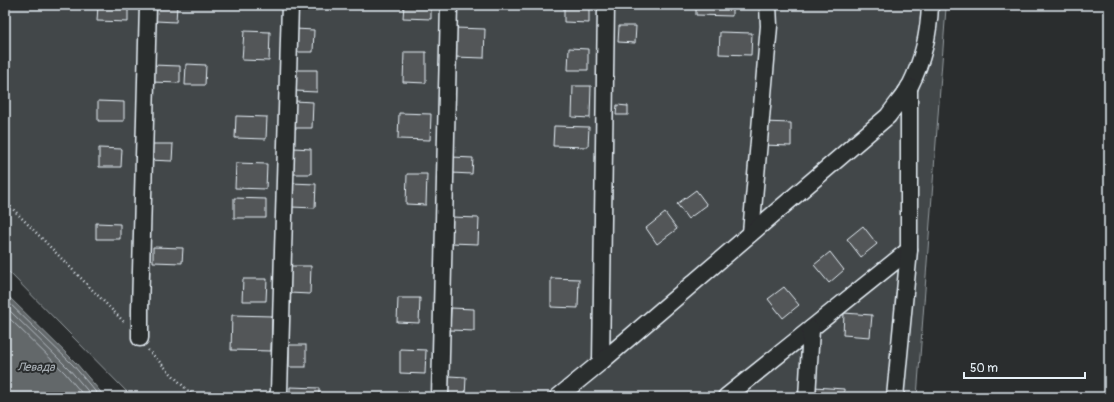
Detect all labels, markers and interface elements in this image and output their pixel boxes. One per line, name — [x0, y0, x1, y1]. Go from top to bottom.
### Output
scale bar — [964, 354, 1085, 380]
water label: Левада — [17, 360, 56, 375]
text: 50 m — [970, 361, 998, 376]

